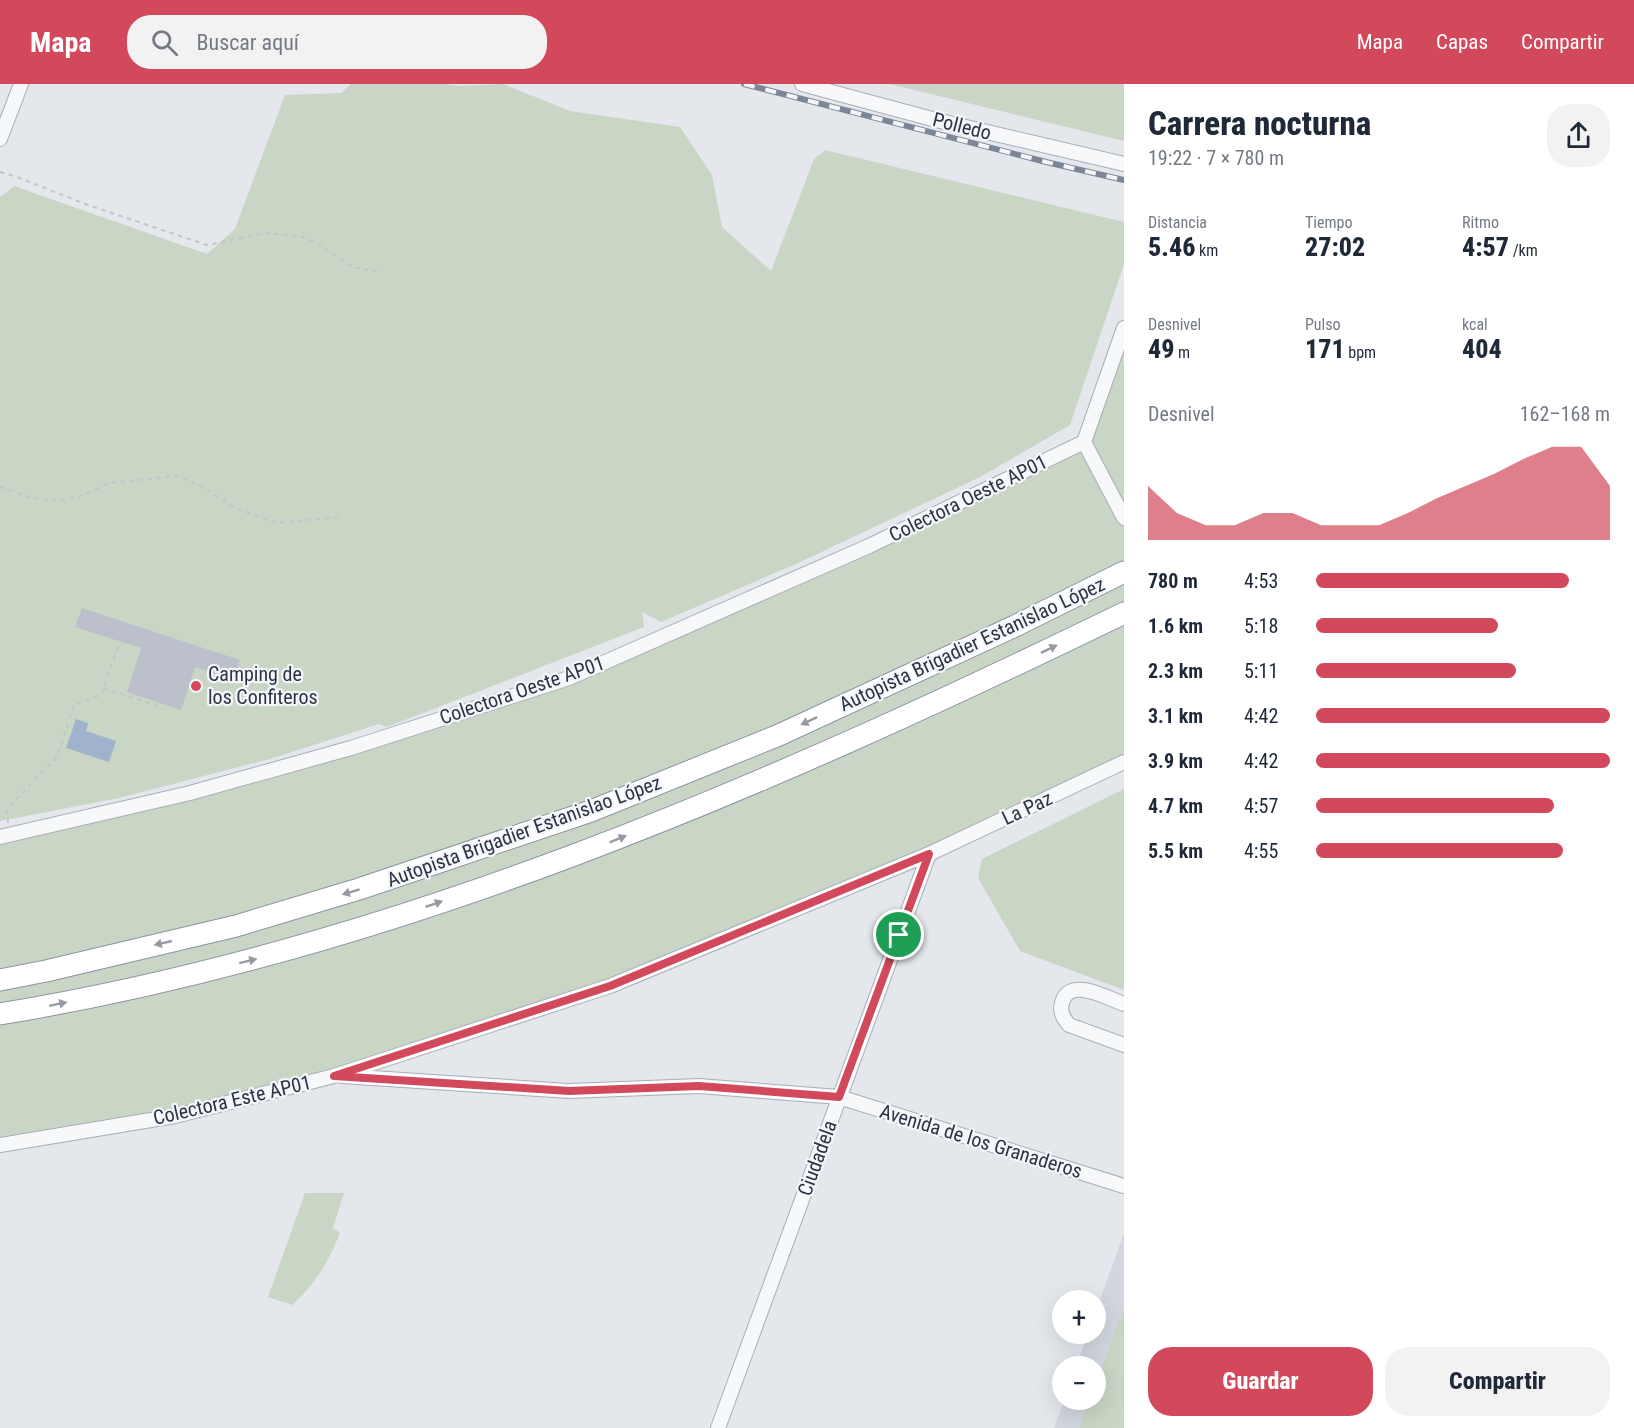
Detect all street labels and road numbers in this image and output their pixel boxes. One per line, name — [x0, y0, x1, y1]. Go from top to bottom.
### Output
street label: Polledo — [930, 107, 994, 145]
street label: Colectora Oeste AP01 — [885, 449, 1051, 547]
street label: Autopista Brigadier Estanislao López — [835, 572, 1109, 716]
street label: Colectora Oeste AP01 — [436, 650, 608, 730]
street label: Autopista Brigadier Estanislao López — [383, 770, 665, 892]
street label: La Paz — [998, 786, 1056, 830]
street label: Colectora Este AP01 — [151, 1070, 313, 1130]
street label: Avenida de los Granaderos — [877, 1099, 1085, 1183]
street label: Ciudadela — [792, 1117, 842, 1199]

